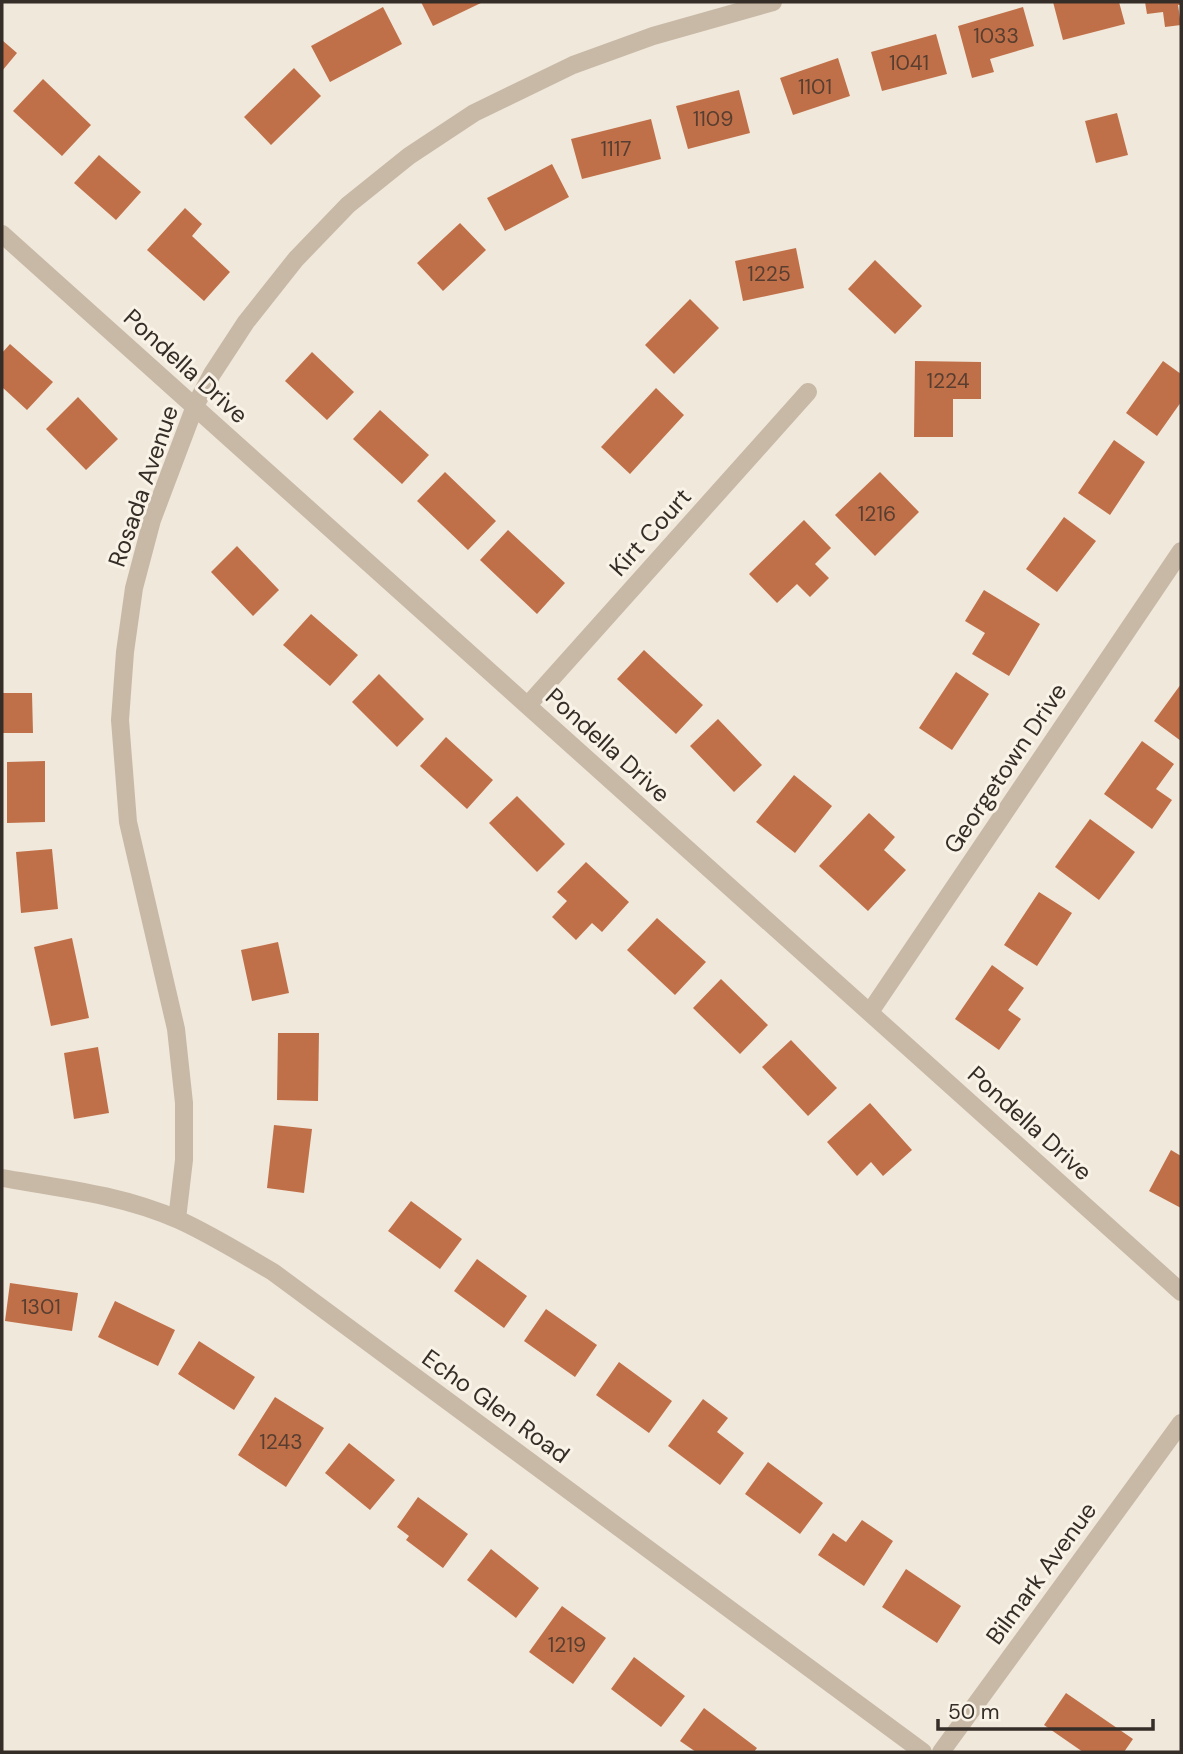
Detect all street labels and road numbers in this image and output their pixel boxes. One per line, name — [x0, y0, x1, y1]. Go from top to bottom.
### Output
street label: Pondella Drive — [117, 302, 255, 430]
street label: Rosada Avenue — [101, 401, 185, 571]
street label: Kirt Court — [602, 482, 698, 582]
street label: Georgetown Drive — [937, 677, 1073, 859]
street label: Pondella Drive — [539, 681, 677, 809]
street label: Pondella Drive — [961, 1059, 1099, 1187]
street label: Echo Glen Road — [416, 1342, 576, 1470]
street label: Bilmark Avenue — [979, 1496, 1103, 1650]

